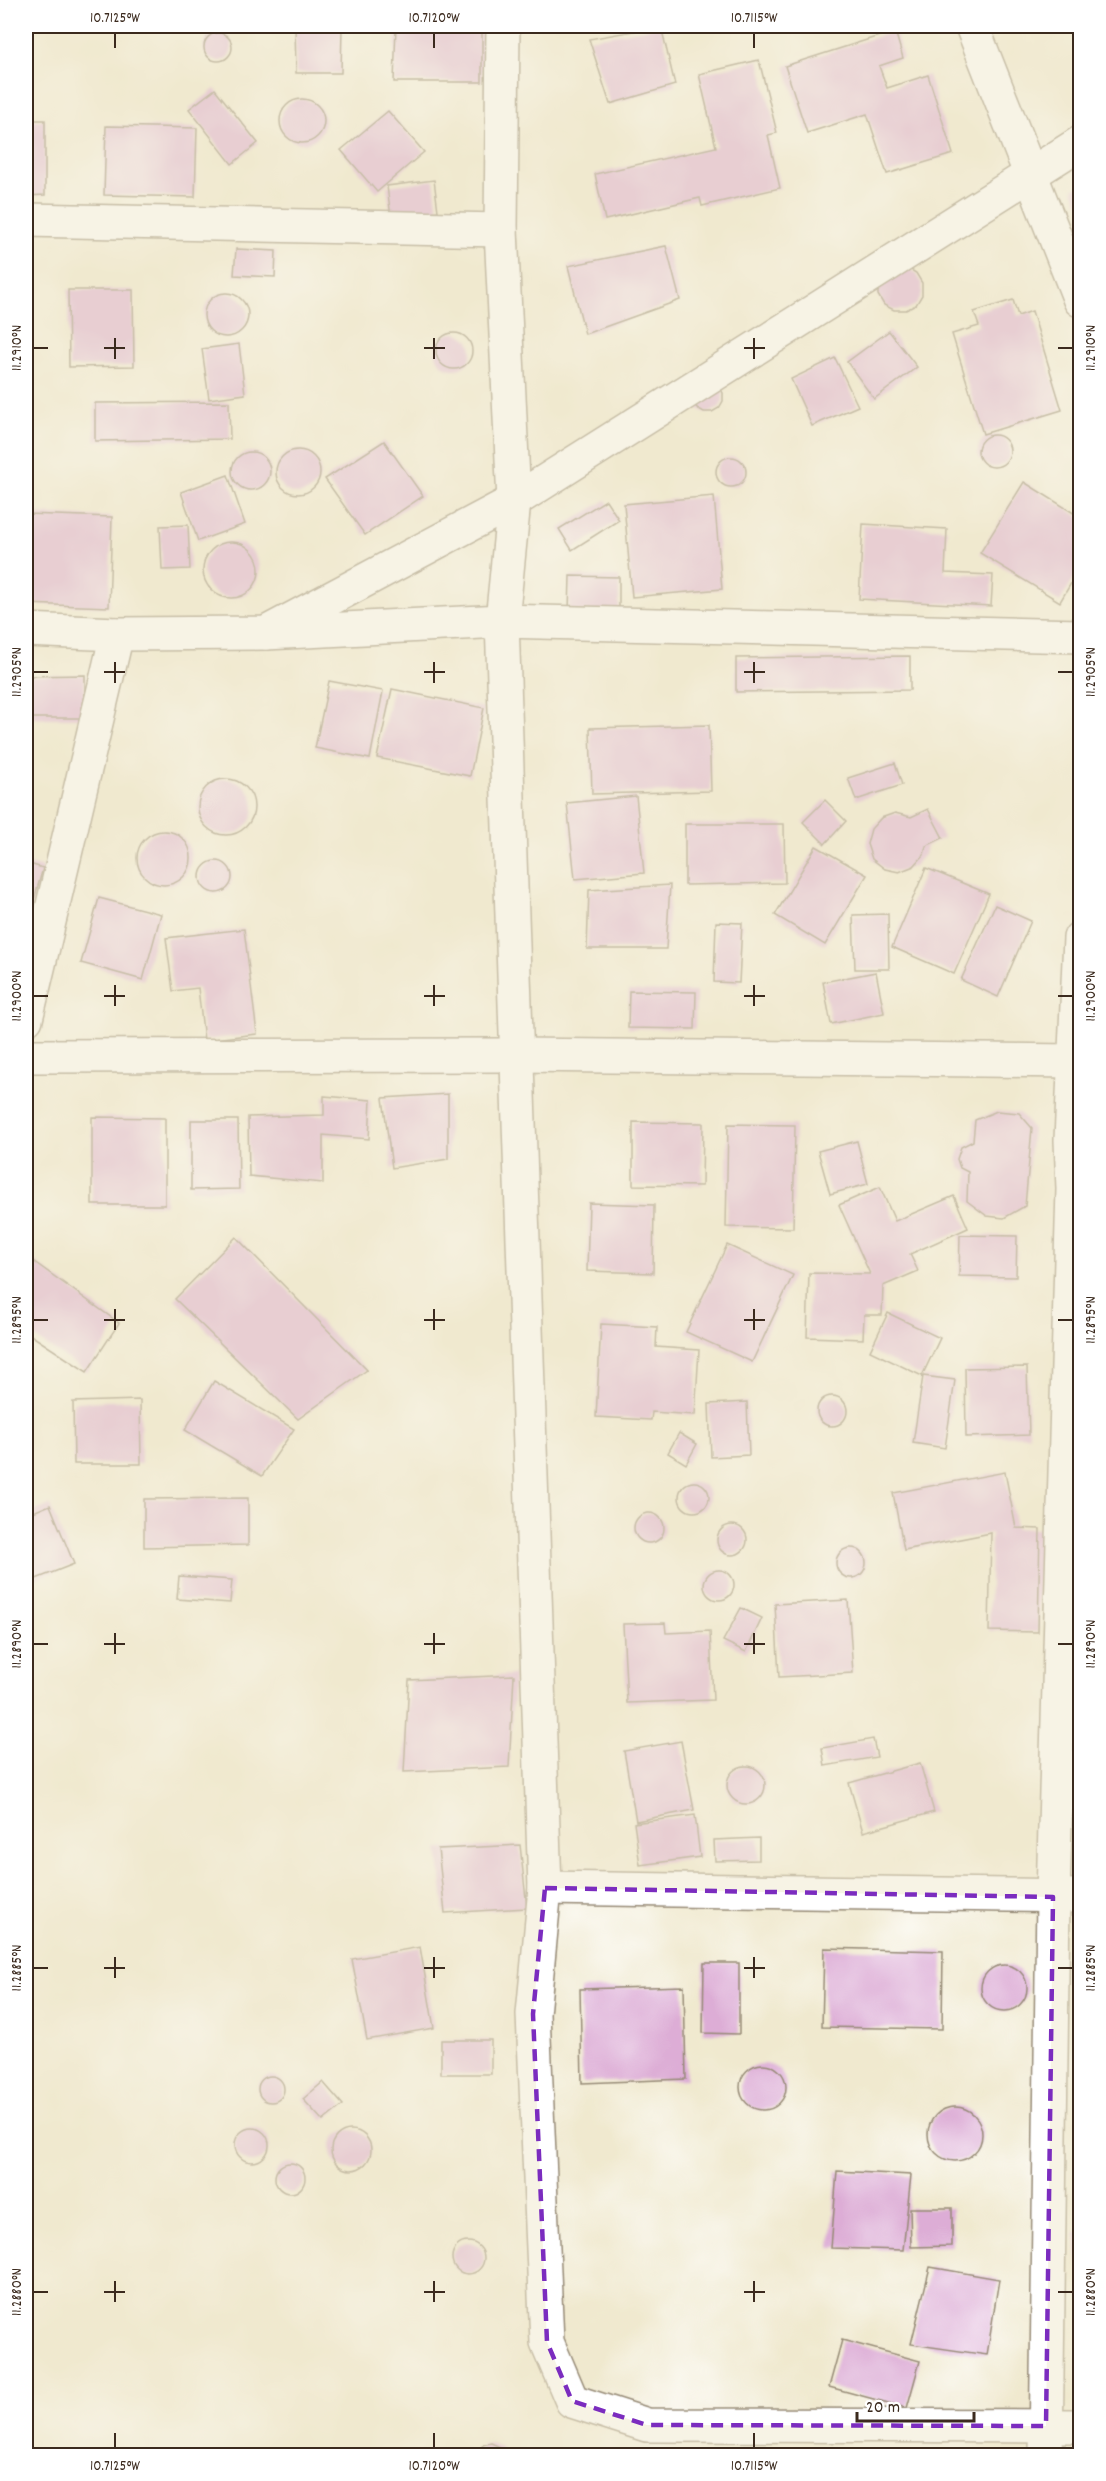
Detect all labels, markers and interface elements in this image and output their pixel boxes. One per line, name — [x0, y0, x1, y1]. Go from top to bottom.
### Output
text: 10.7125°W — [90, 8, 140, 30]
text: 10.7120°W — [408, 8, 460, 30]
text: 10.7115°W — [731, 8, 778, 30]
text: 11.2910°N — [7, 325, 29, 371]
text: 11.2910°N — [1081, 325, 1103, 371]
text: 11.2905°N — [7, 647, 29, 697]
text: 11.2905°N — [1081, 647, 1103, 697]
text: 11.2900°N — [7, 970, 29, 1022]
text: 11.2900°N — [1081, 970, 1103, 1022]
text: 11.2895°N — [7, 1296, 29, 1344]
text: 11.2895°N — [1081, 1296, 1103, 1344]
text: 11.2890°N — [7, 1620, 29, 1668]
text: 11.2890°N — [1081, 1620, 1103, 1668]
text: 11.2885°N — [7, 1945, 29, 1991]
text: 11.2885°N — [1081, 1945, 1103, 1991]
text: 11.2880°N — [7, 2268, 29, 2316]
text: 11.2880°N — [1081, 2268, 1103, 2316]
scale bar — [857, 2385, 974, 2423]
text: 20 m — [866, 2396, 900, 2421]
text: 10.7125°W — [90, 2456, 140, 2478]
text: 10.7120°W — [408, 2456, 460, 2478]
text: 10.7115°W — [731, 2456, 778, 2478]

